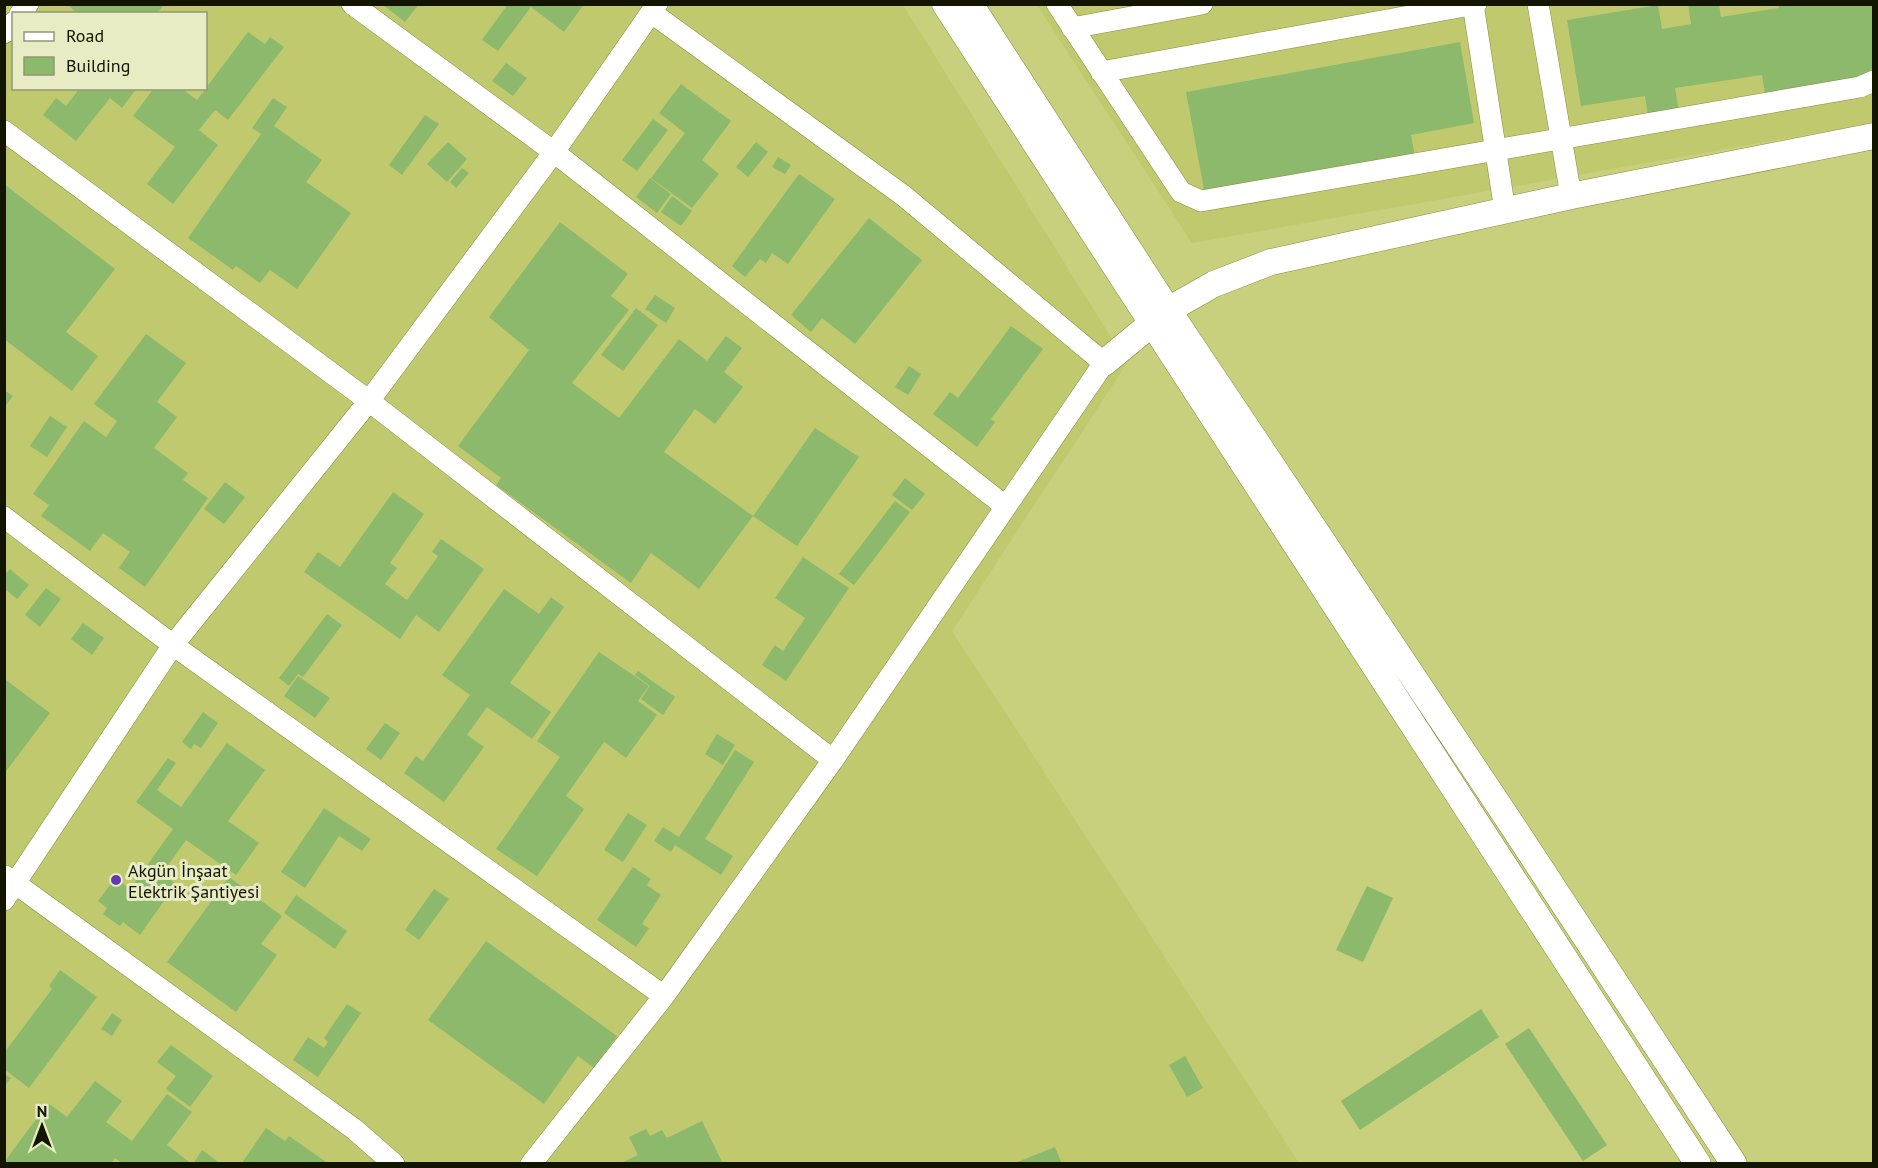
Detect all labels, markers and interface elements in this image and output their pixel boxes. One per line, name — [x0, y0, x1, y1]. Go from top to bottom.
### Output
legend — [12, 12, 207, 90]
text: Road — [66, 24, 104, 47]
text: Building — [66, 54, 130, 77]
place label: Akgün İnşaat Elektrik Şantiyesi — [128, 859, 260, 903]
marker: Akgün İnşaat Elektrik Şantiyesi — [109, 873, 123, 887]
north arrow — [12, 1096, 72, 1156]
text: N — [37, 1101, 47, 1121]

